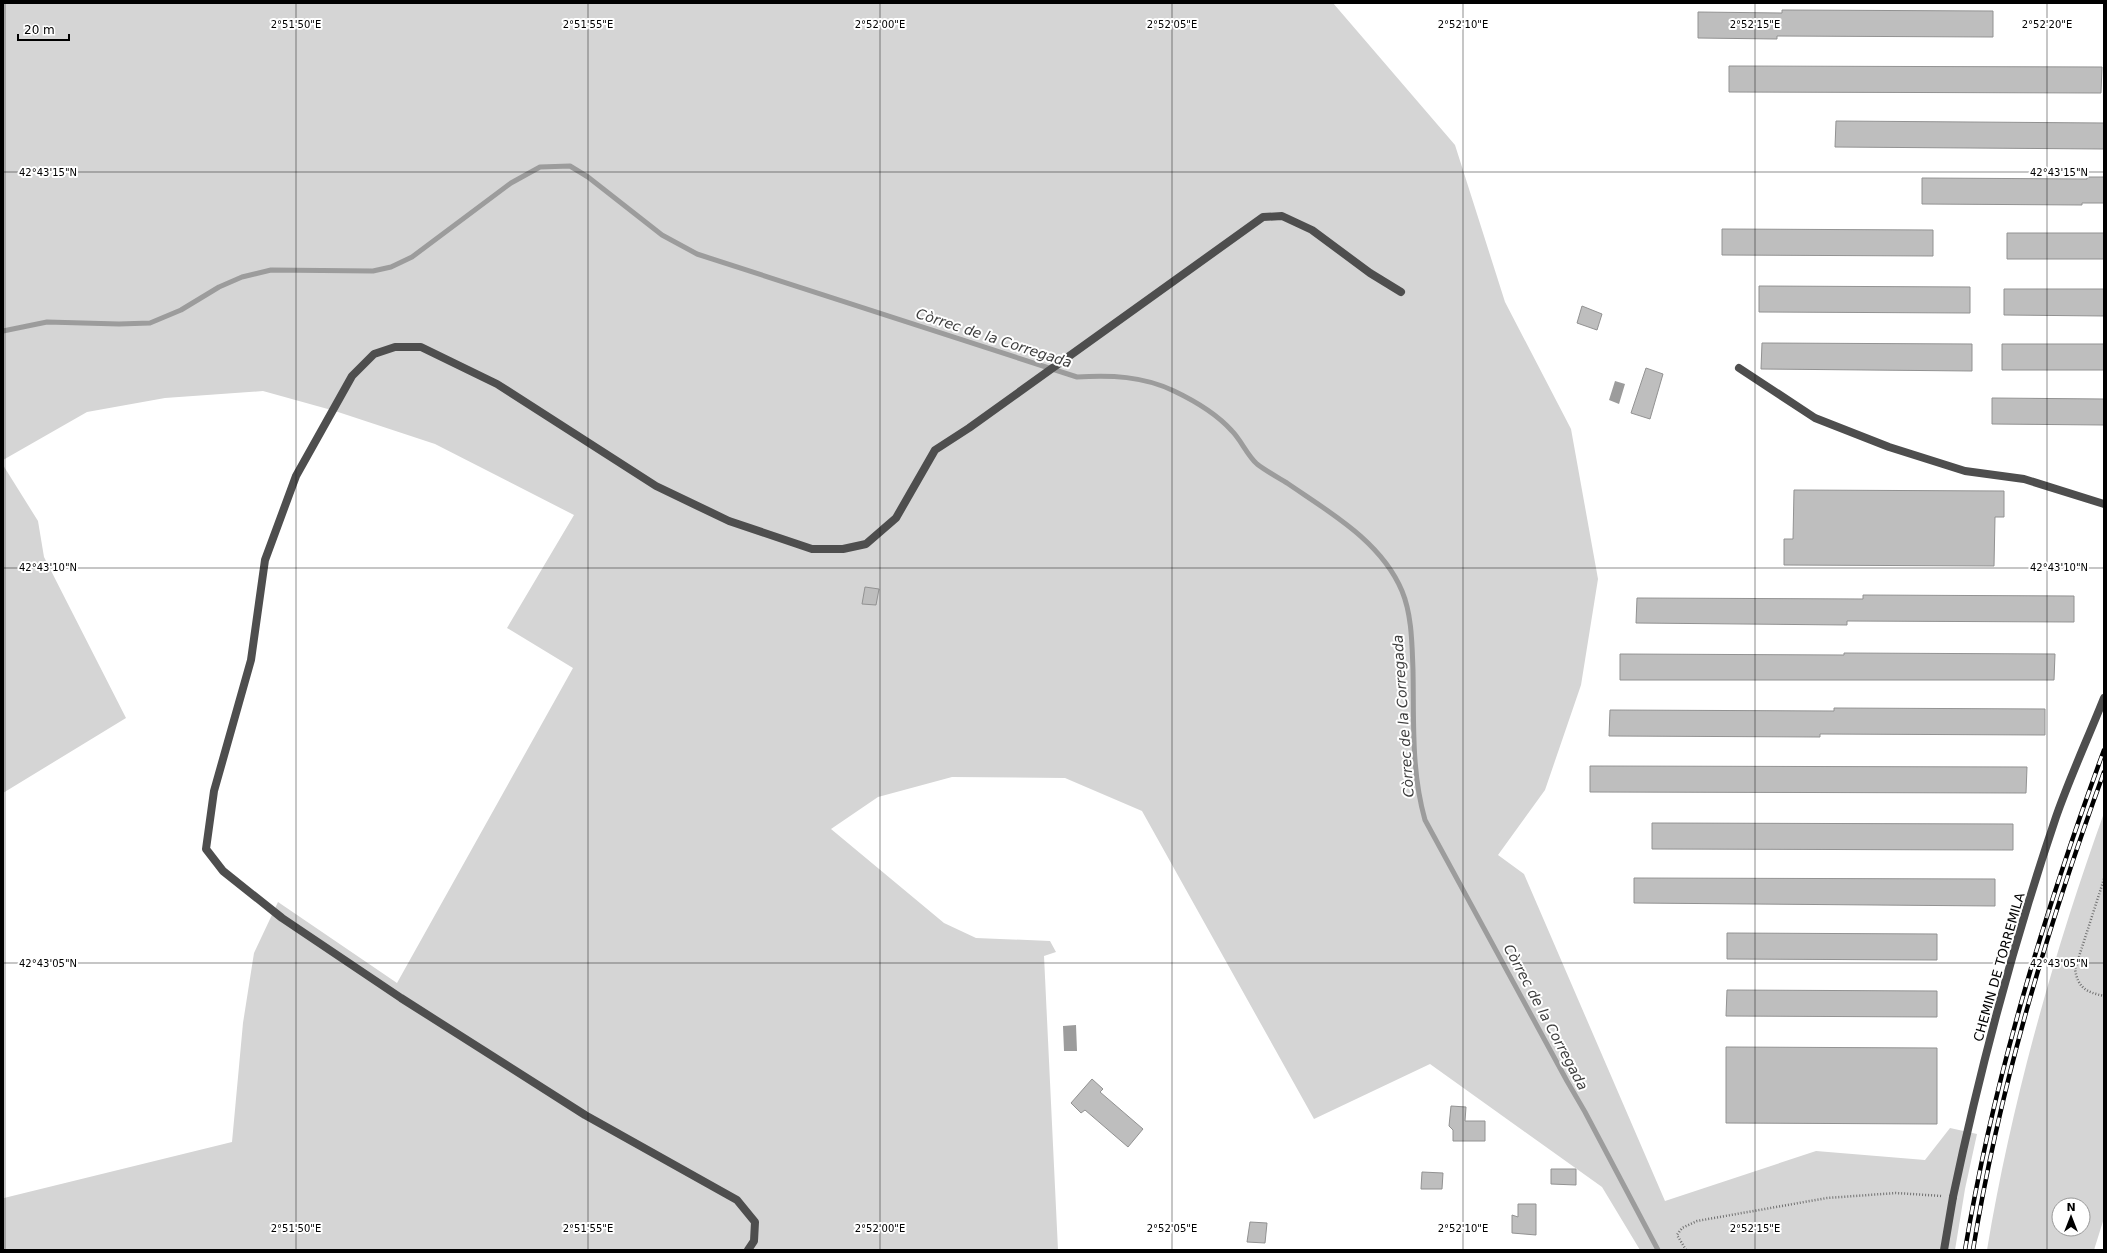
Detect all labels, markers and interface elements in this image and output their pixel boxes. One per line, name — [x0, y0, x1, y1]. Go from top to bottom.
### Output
scale bar — [18, 16, 69, 42]
text: 2°51'50"E — [271, 19, 321, 30]
text: 2°51'55"E — [563, 19, 613, 30]
text: 2°52'00"E — [855, 19, 905, 30]
text: 2°52'05"E — [1147, 19, 1197, 30]
text: 2°52'10"E — [1438, 19, 1488, 30]
text: 2°52'15"E — [1730, 19, 1780, 30]
text: 2°52'20"E — [2022, 19, 2072, 30]
text: 20 m — [24, 23, 55, 37]
text: 42°43'15"N — [19, 167, 77, 178]
text: 42°43'15"N — [2030, 167, 2088, 178]
water label: Còrrec de la Corregada — [914, 305, 1074, 371]
text: 42°43'10"N — [19, 562, 77, 573]
text: 42°43'10"N — [2030, 562, 2088, 573]
water label: Còrrec de la Corregada — [1389, 634, 1417, 798]
street label: CHEMIN DE TORREMILA — [1971, 891, 2027, 1043]
water label: Còrrec de la Corregada — [1501, 941, 1591, 1093]
text: 42°43'05"N — [19, 958, 77, 969]
text: 42°43'05"N — [2030, 958, 2088, 969]
north arrow — [2051, 1197, 2091, 1237]
text: N — [2066, 1201, 2076, 1214]
text: 2°51'50"E — [271, 1223, 321, 1234]
text: 2°51'55"E — [563, 1223, 613, 1234]
text: 2°52'00"E — [855, 1223, 905, 1234]
text: 2°52'05"E — [1147, 1223, 1197, 1234]
text: 2°52'10"E — [1438, 1223, 1488, 1234]
text: 2°52'15"E — [1730, 1223, 1780, 1234]

